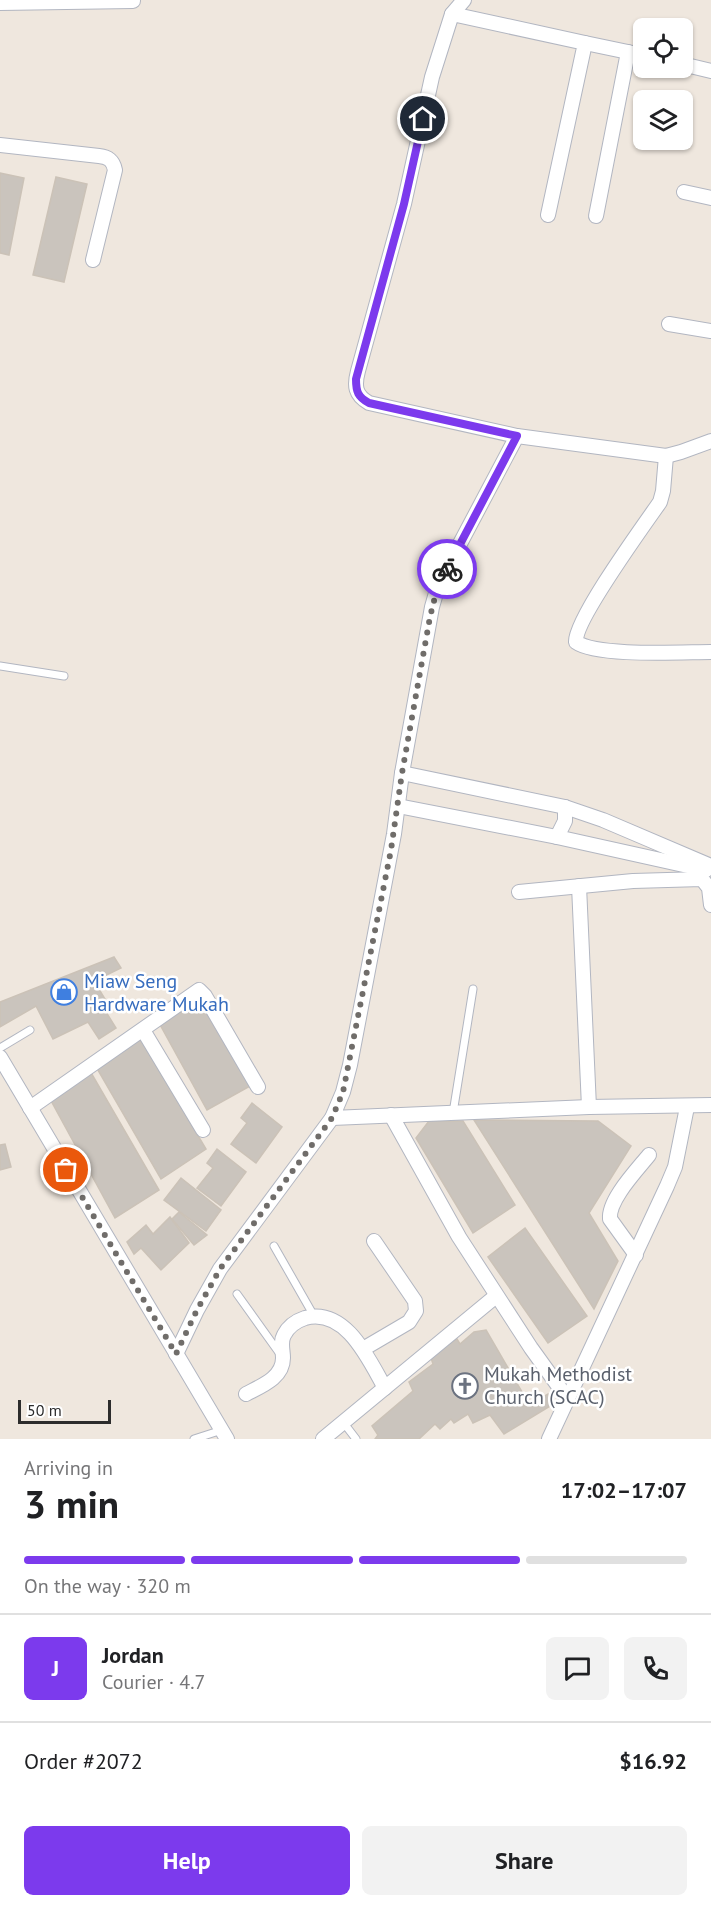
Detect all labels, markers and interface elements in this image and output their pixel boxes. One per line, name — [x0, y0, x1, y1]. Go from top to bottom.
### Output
map controls — [633, 18, 693, 150]
button: locate — [633, 18, 693, 78]
button: layers — [633, 90, 693, 150]
pin — [397, 93, 448, 144]
icon: home — [406, 102, 439, 135]
courier — [417, 539, 477, 599]
icon: bike — [431, 553, 464, 586]
place label: Miaw Seng Hardware Mukah — [84, 968, 229, 1017]
shop icon: Miaw Seng Hardware Mukah — [49, 977, 79, 1007]
pin — [40, 1144, 91, 1195]
icon: bag — [49, 1153, 82, 1186]
place label: Mukah Methodist Church (SCAC) — [484, 1361, 632, 1410]
church icon: Mukah Methodist Church (SCAC) — [450, 1371, 480, 1401]
scale bar — [18, 1397, 111, 1424]
text: 50 m — [27, 1400, 62, 1420]
text: Arriving in — [24, 1455, 113, 1481]
text: 17:02–17:07 — [561, 1476, 687, 1504]
text: 3 min — [24, 1478, 119, 1529]
text: On the way · 320 m — [24, 1573, 191, 1599]
button: chat — [546, 1637, 609, 1700]
button: phone — [624, 1637, 687, 1700]
text: Jordan — [102, 1641, 164, 1669]
text: J — [52, 1654, 59, 1682]
text: Courier · 4.7 — [102, 1669, 205, 1695]
text: Order #2072 — [24, 1747, 143, 1775]
text: $16.92 — [619, 1747, 687, 1775]
button: Help — [24, 1826, 350, 1895]
button: Share — [362, 1826, 687, 1895]

